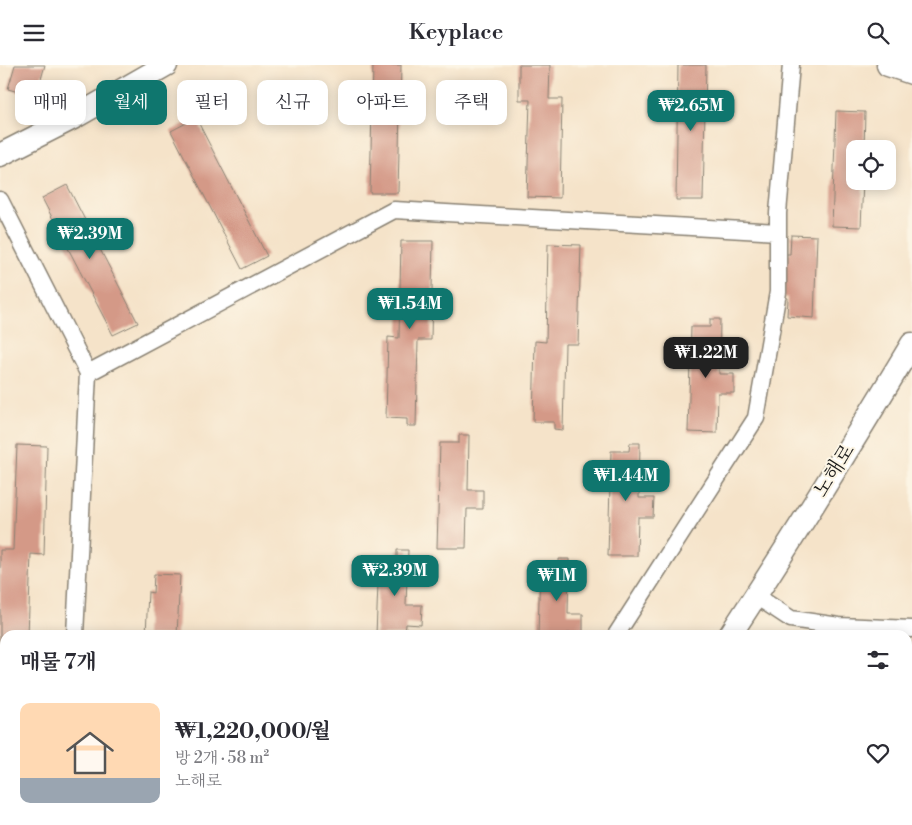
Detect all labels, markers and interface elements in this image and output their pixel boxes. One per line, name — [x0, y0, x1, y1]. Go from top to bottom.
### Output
icon: menu — [20, 19, 48, 47]
text: Keyplace — [409, 19, 503, 46]
icon: search — [864, 19, 892, 47]
chip: 매매 — [15, 80, 86, 125]
chip: 월세 — [96, 80, 167, 125]
chip: 필터 — [177, 80, 247, 125]
chip: 신규 — [257, 80, 328, 125]
chip: 아파트 — [338, 80, 426, 125]
chip: 주택 — [436, 80, 507, 125]
pin: ₩2.65M — [650, 89, 732, 132]
text: ₩2.65M — [658, 96, 724, 116]
map controls — [846, 140, 896, 190]
button: locate — [846, 140, 896, 190]
pin: ₩2.39M — [49, 217, 131, 260]
text: ₩2.39M — [58, 224, 122, 244]
pin: ₩1.54M — [369, 287, 451, 330]
text: ₩1.54M — [378, 294, 442, 314]
pin: ₩1.22M — [665, 337, 747, 379]
text: ₩1.22M — [675, 343, 738, 363]
street label: 노해로 — [809, 440, 861, 502]
pin: ₩1.44M — [585, 459, 667, 502]
text: ₩1.44M — [594, 466, 658, 486]
pin: ₩2.39M — [354, 555, 436, 597]
pin: ₩1M — [533, 559, 581, 602]
text: ₩2.39M — [363, 561, 427, 581]
text: ₩1M — [538, 566, 576, 586]
icon: filters — [864, 646, 892, 674]
text: 매물 7개 — [20, 650, 97, 676]
text: ₩1,220,000/월 — [175, 719, 331, 745]
icon: home — [60, 723, 120, 783]
icon: heart — [864, 739, 892, 767]
text: 방 2개 · 58 m² — [175, 748, 269, 768]
text: 노해로 — [175, 771, 221, 791]

